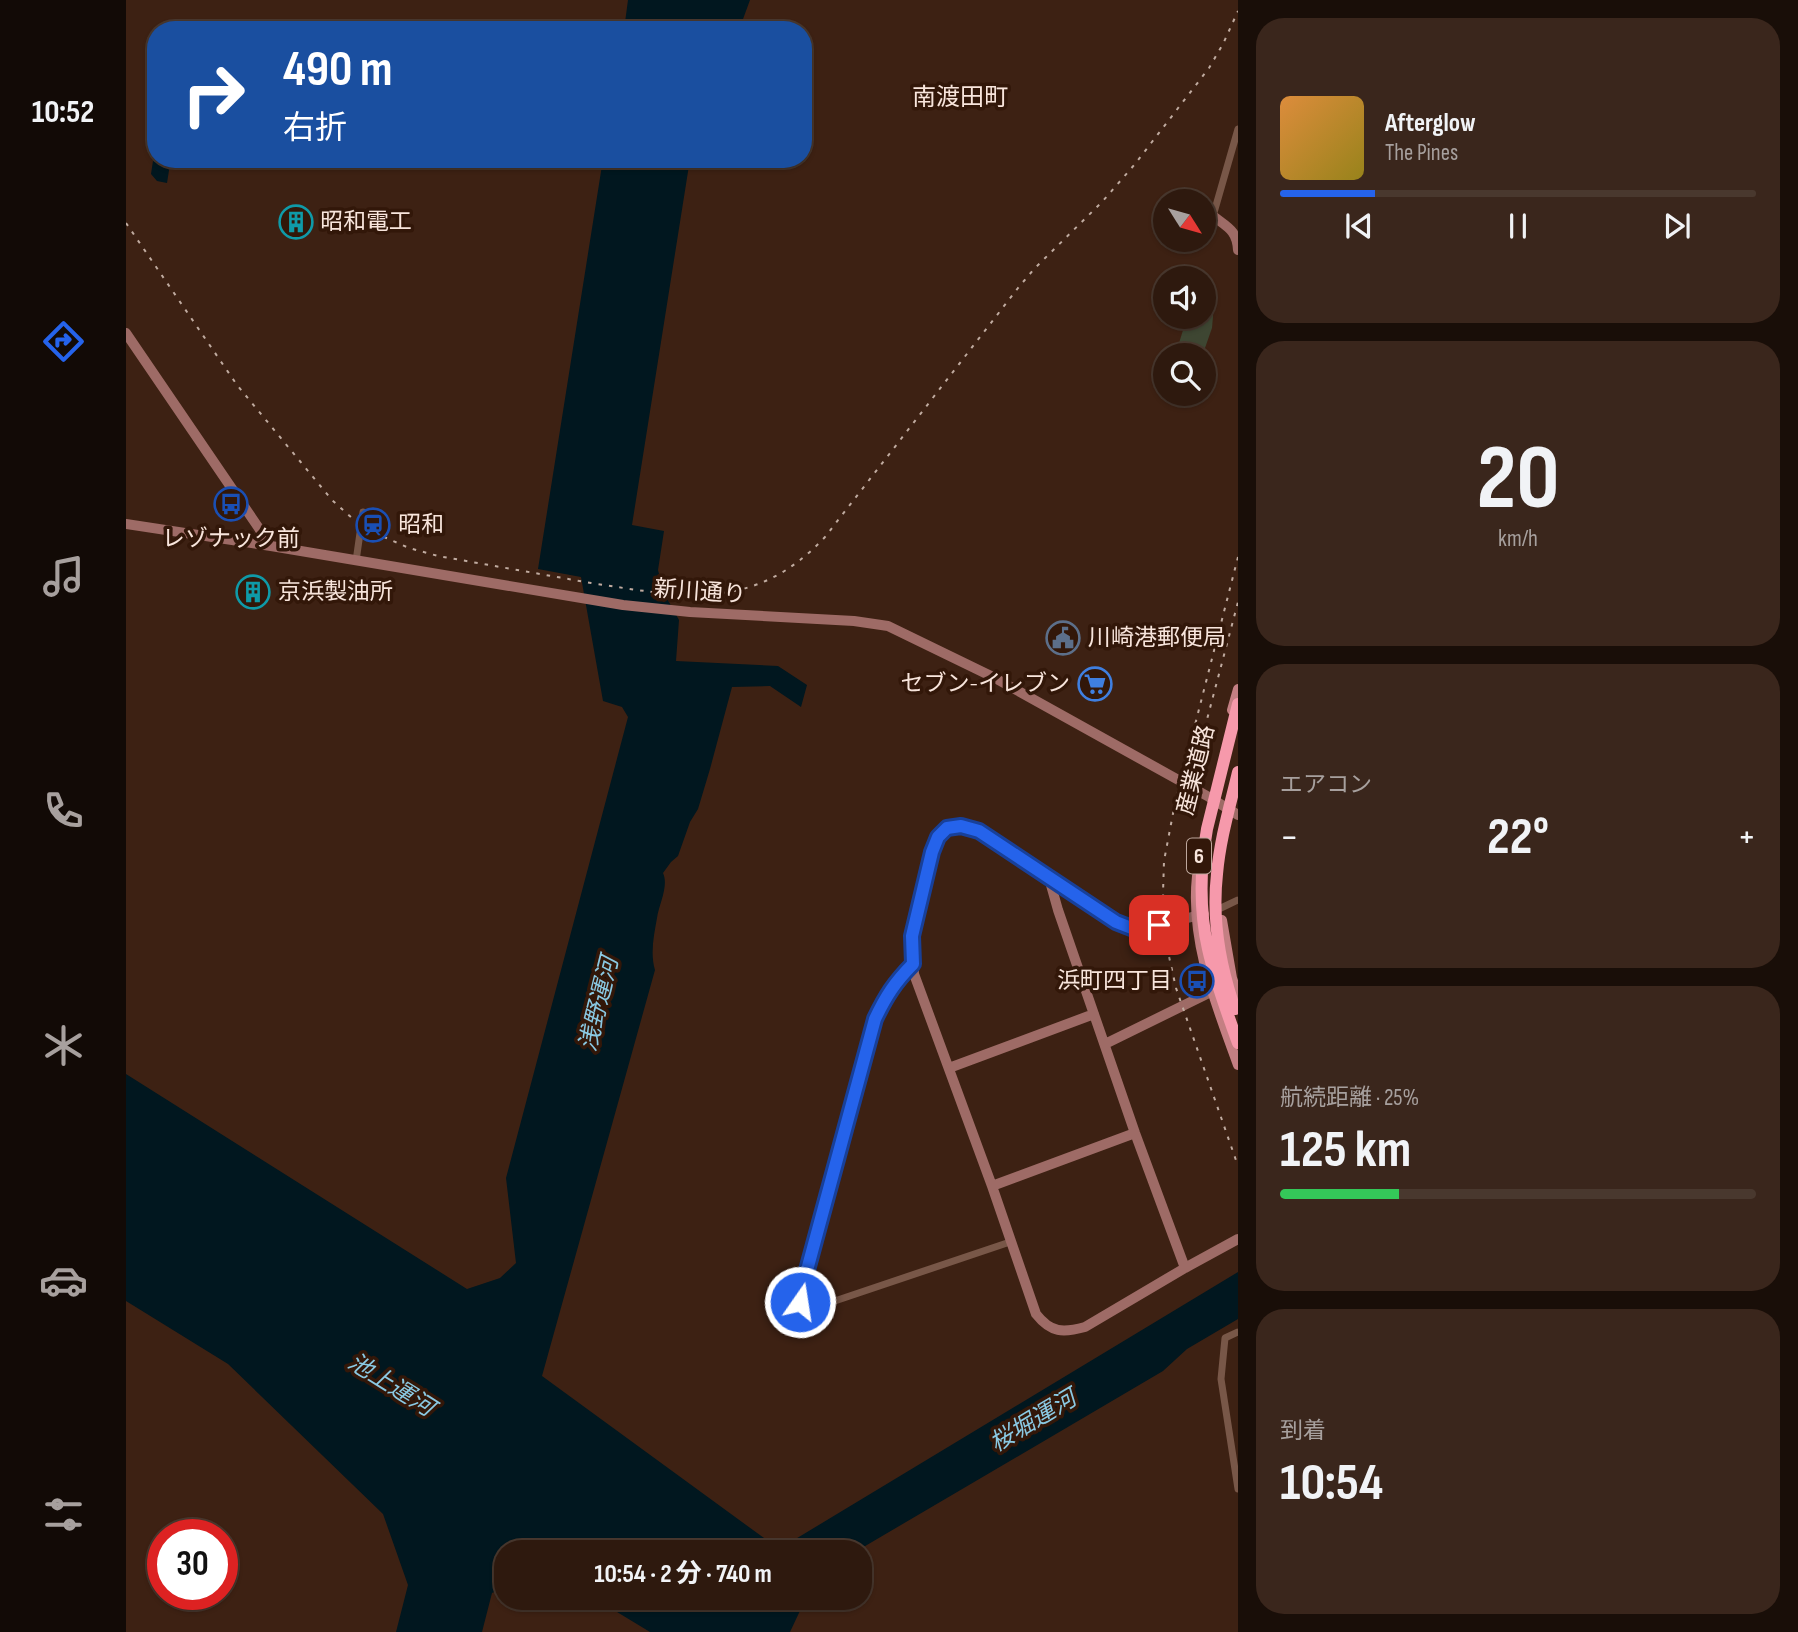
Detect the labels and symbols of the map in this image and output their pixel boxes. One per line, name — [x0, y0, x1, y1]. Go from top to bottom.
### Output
district label: 南渡田町 — [912, 83, 1008, 112]
north arrow — [1153, 189, 1216, 252]
building icon: 昭和電工 — [277, 203, 315, 241]
place label: 昭和電工 — [320, 208, 412, 236]
bus stop icon: レゾナック前 — [212, 485, 250, 523]
station icon: 昭和 — [354, 506, 392, 544]
place label: 昭和 — [398, 511, 444, 539]
place label: レゾナック前 — [162, 525, 300, 553]
building icon: 京浜製油所 — [234, 573, 272, 611]
street label: 新川通り — [653, 575, 747, 609]
place label: 京浜製油所 — [278, 578, 393, 606]
public building icon: 川崎港郵便局 — [1044, 619, 1082, 657]
place label: 川崎港郵便局 — [1088, 624, 1226, 652]
supermarket icon: セブン-イレブン — [1076, 665, 1114, 703]
place label: セブン-イレブン — [901, 670, 1070, 698]
street label: 産業道路 — [1171, 722, 1221, 818]
road number: 6 — [1187, 838, 1211, 874]
pin — [1129, 895, 1189, 955]
water label: 浅野運河 — [573, 950, 626, 1054]
bus stop icon: 浜町四丁目 — [1178, 962, 1216, 1000]
place label: 浜町四丁目 — [1057, 967, 1172, 995]
position arrow — [763, 1265, 837, 1339]
water label: 池上運河 — [343, 1347, 443, 1425]
water label: 桜堀運河 — [984, 1382, 1085, 1458]
speed limit sign: 30 — [147, 1519, 238, 1610]

